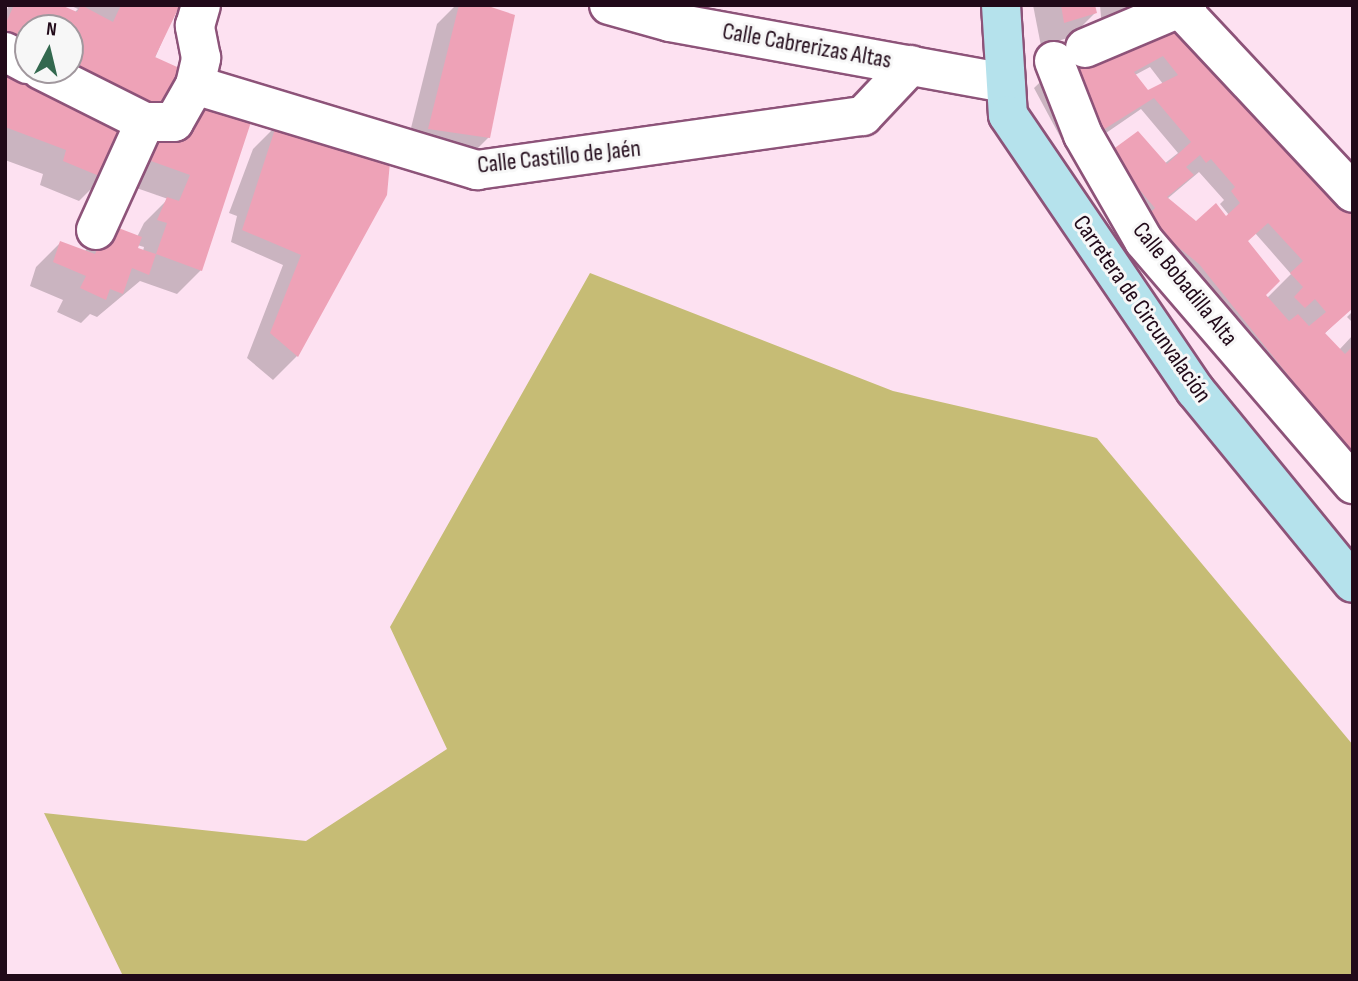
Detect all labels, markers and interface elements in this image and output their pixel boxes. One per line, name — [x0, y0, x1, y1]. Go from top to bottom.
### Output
north arrow — [14, 14, 84, 84]
street label: Calle Cabrerizas Altas — [720, 17, 894, 75]
text: N — [45, 18, 58, 42]
street label: Calle Castillo de Jaén — [476, 134, 642, 180]
street label: Carretera de Circunvalación — [1067, 210, 1217, 408]
street label: Calle Bobadilla Alta — [1126, 216, 1244, 352]

